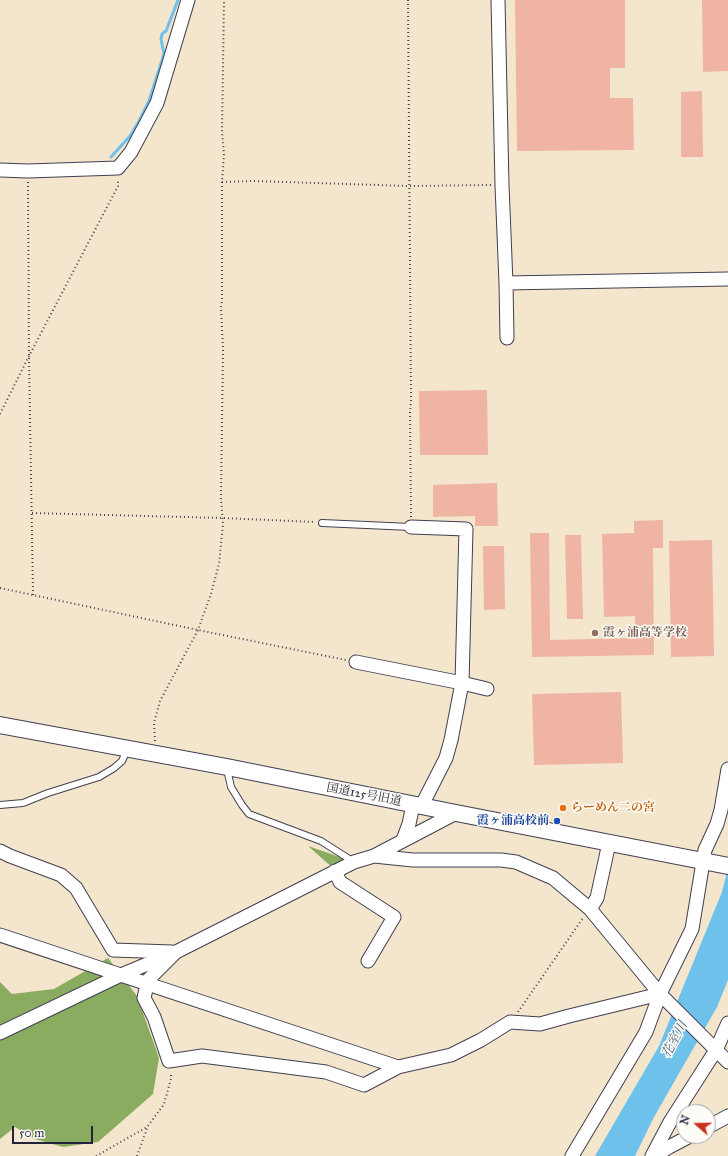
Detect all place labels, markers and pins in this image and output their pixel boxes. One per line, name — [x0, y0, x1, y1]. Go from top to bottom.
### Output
place label: 霞ヶ浦高等学校 — [603, 626, 687, 640]
marker: 霞ヶ浦高等学校 — [590, 628, 600, 638]
place label: らーめん二の宮 — [571, 801, 655, 815]
marker: らーめん二の宮 — [558, 803, 568, 813]
place label: 霞ヶ浦高校前 — [477, 814, 549, 828]
marker: 霞ヶ浦高校前 — [552, 816, 562, 826]

